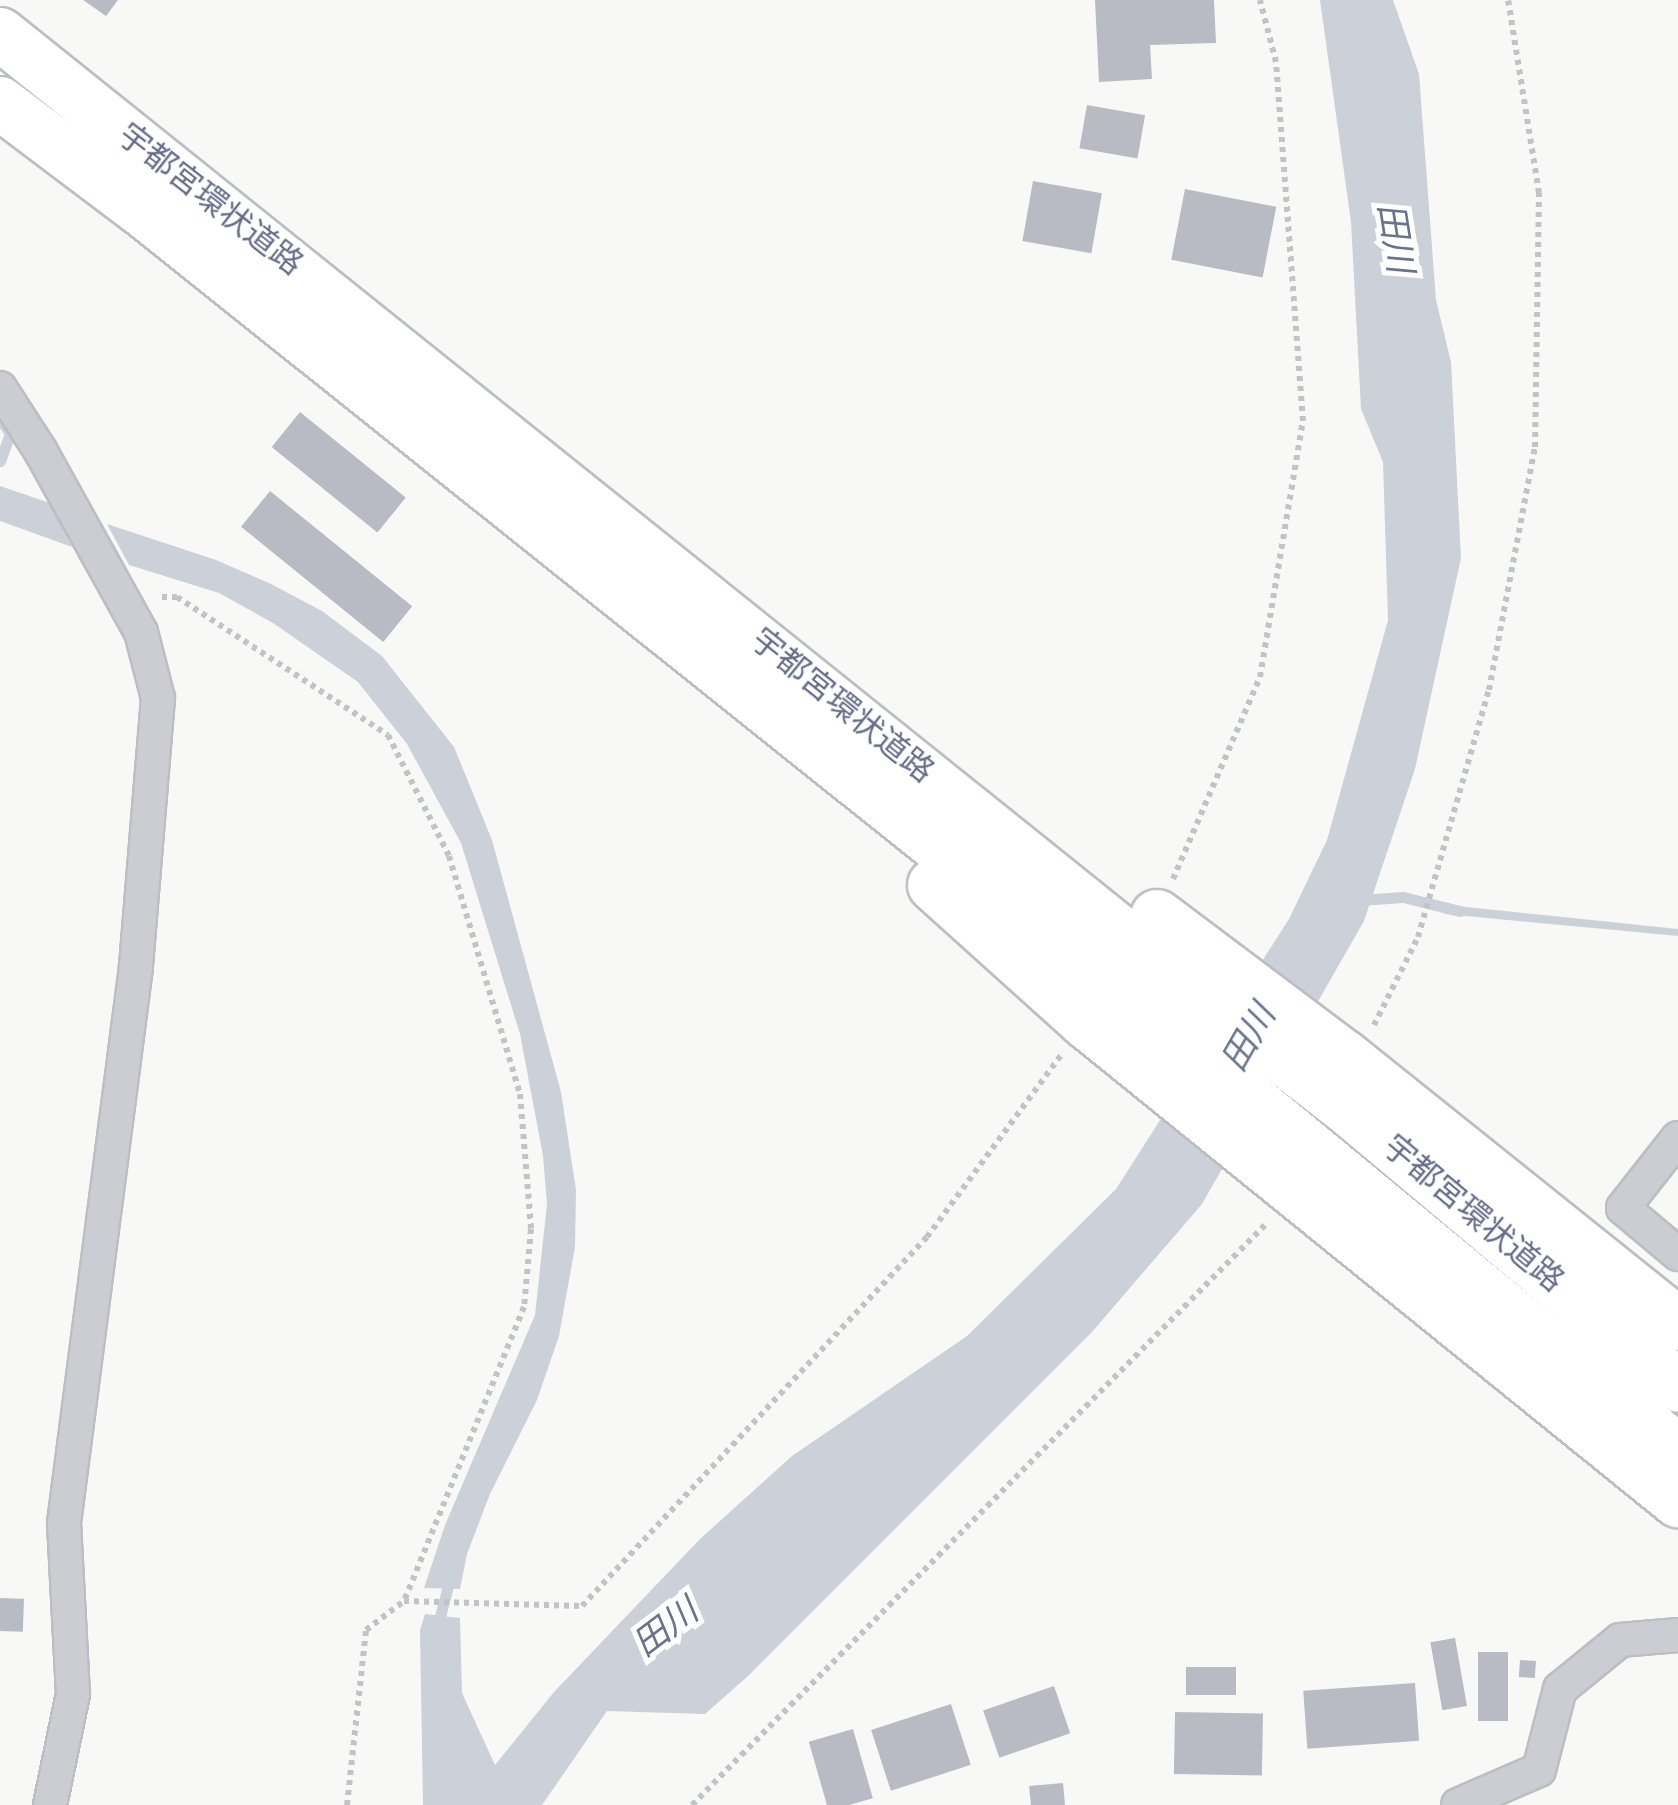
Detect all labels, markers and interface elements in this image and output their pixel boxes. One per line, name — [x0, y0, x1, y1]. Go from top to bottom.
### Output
street label: 宇都宮環状道路 — [110, 116, 310, 284]
water label: 田川 — [1369, 200, 1421, 276]
street label: 宇都宮環状道路 — [743, 621, 941, 791]
water label: 田川 — [1213, 997, 1285, 1079]
street label: 宇都宮環状道路 — [1375, 1127, 1571, 1301]
water label: 田川 — [625, 1590, 707, 1666]

